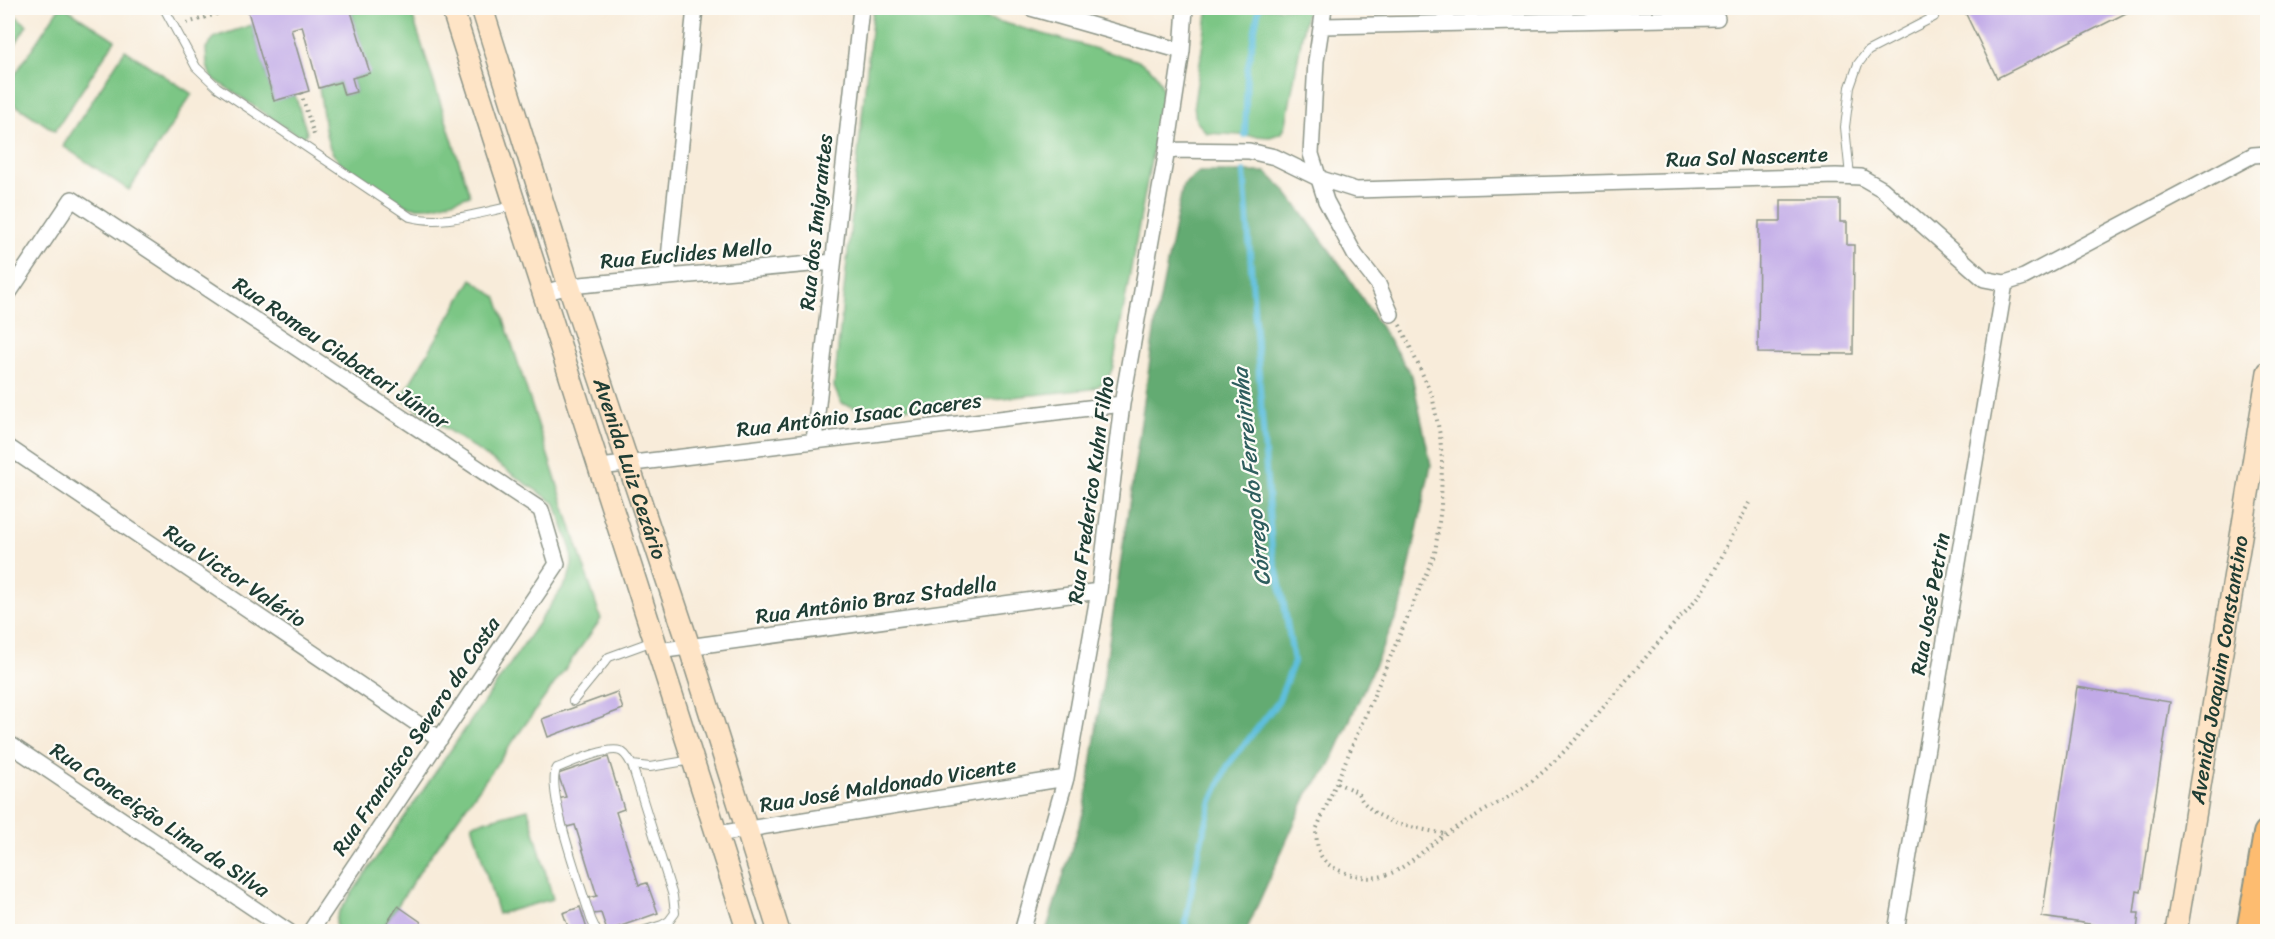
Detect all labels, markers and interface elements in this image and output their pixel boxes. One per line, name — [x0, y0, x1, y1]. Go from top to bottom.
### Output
street label: Rua dos Imigrantes — [788, 132, 844, 312]
street label: Rua Sol Nascente — [1665, 135, 1829, 179]
street label: Rua Euclides Mello — [599, 228, 774, 280]
street label: Rua Romeu Ciabatari Júnior — [225, 266, 458, 441]
water label: Córrego do Ferreirinha — [1220, 363, 1282, 588]
street label: Avenida Luiz Cezário — [582, 372, 678, 565]
street label: Rua Frederico Kuhn Filho — [1056, 374, 1126, 606]
street label: Rua Antônio Isaac Caceres — [734, 381, 984, 449]
street label: Rua Victor Valério — [156, 514, 315, 638]
street label: Rua José Petrin — [1899, 530, 1961, 678]
street label: Avenida Joaquim Constantino — [2178, 532, 2260, 808]
street label: Rua Antônio Braz Stadella — [753, 564, 999, 636]
street label: Rua Francisco Severo da Costa — [321, 608, 511, 864]
street label: Rua Conceição Lima da Silva — [42, 732, 278, 908]
street label: Rua José Maldonado Vicente — [757, 746, 1019, 824]

